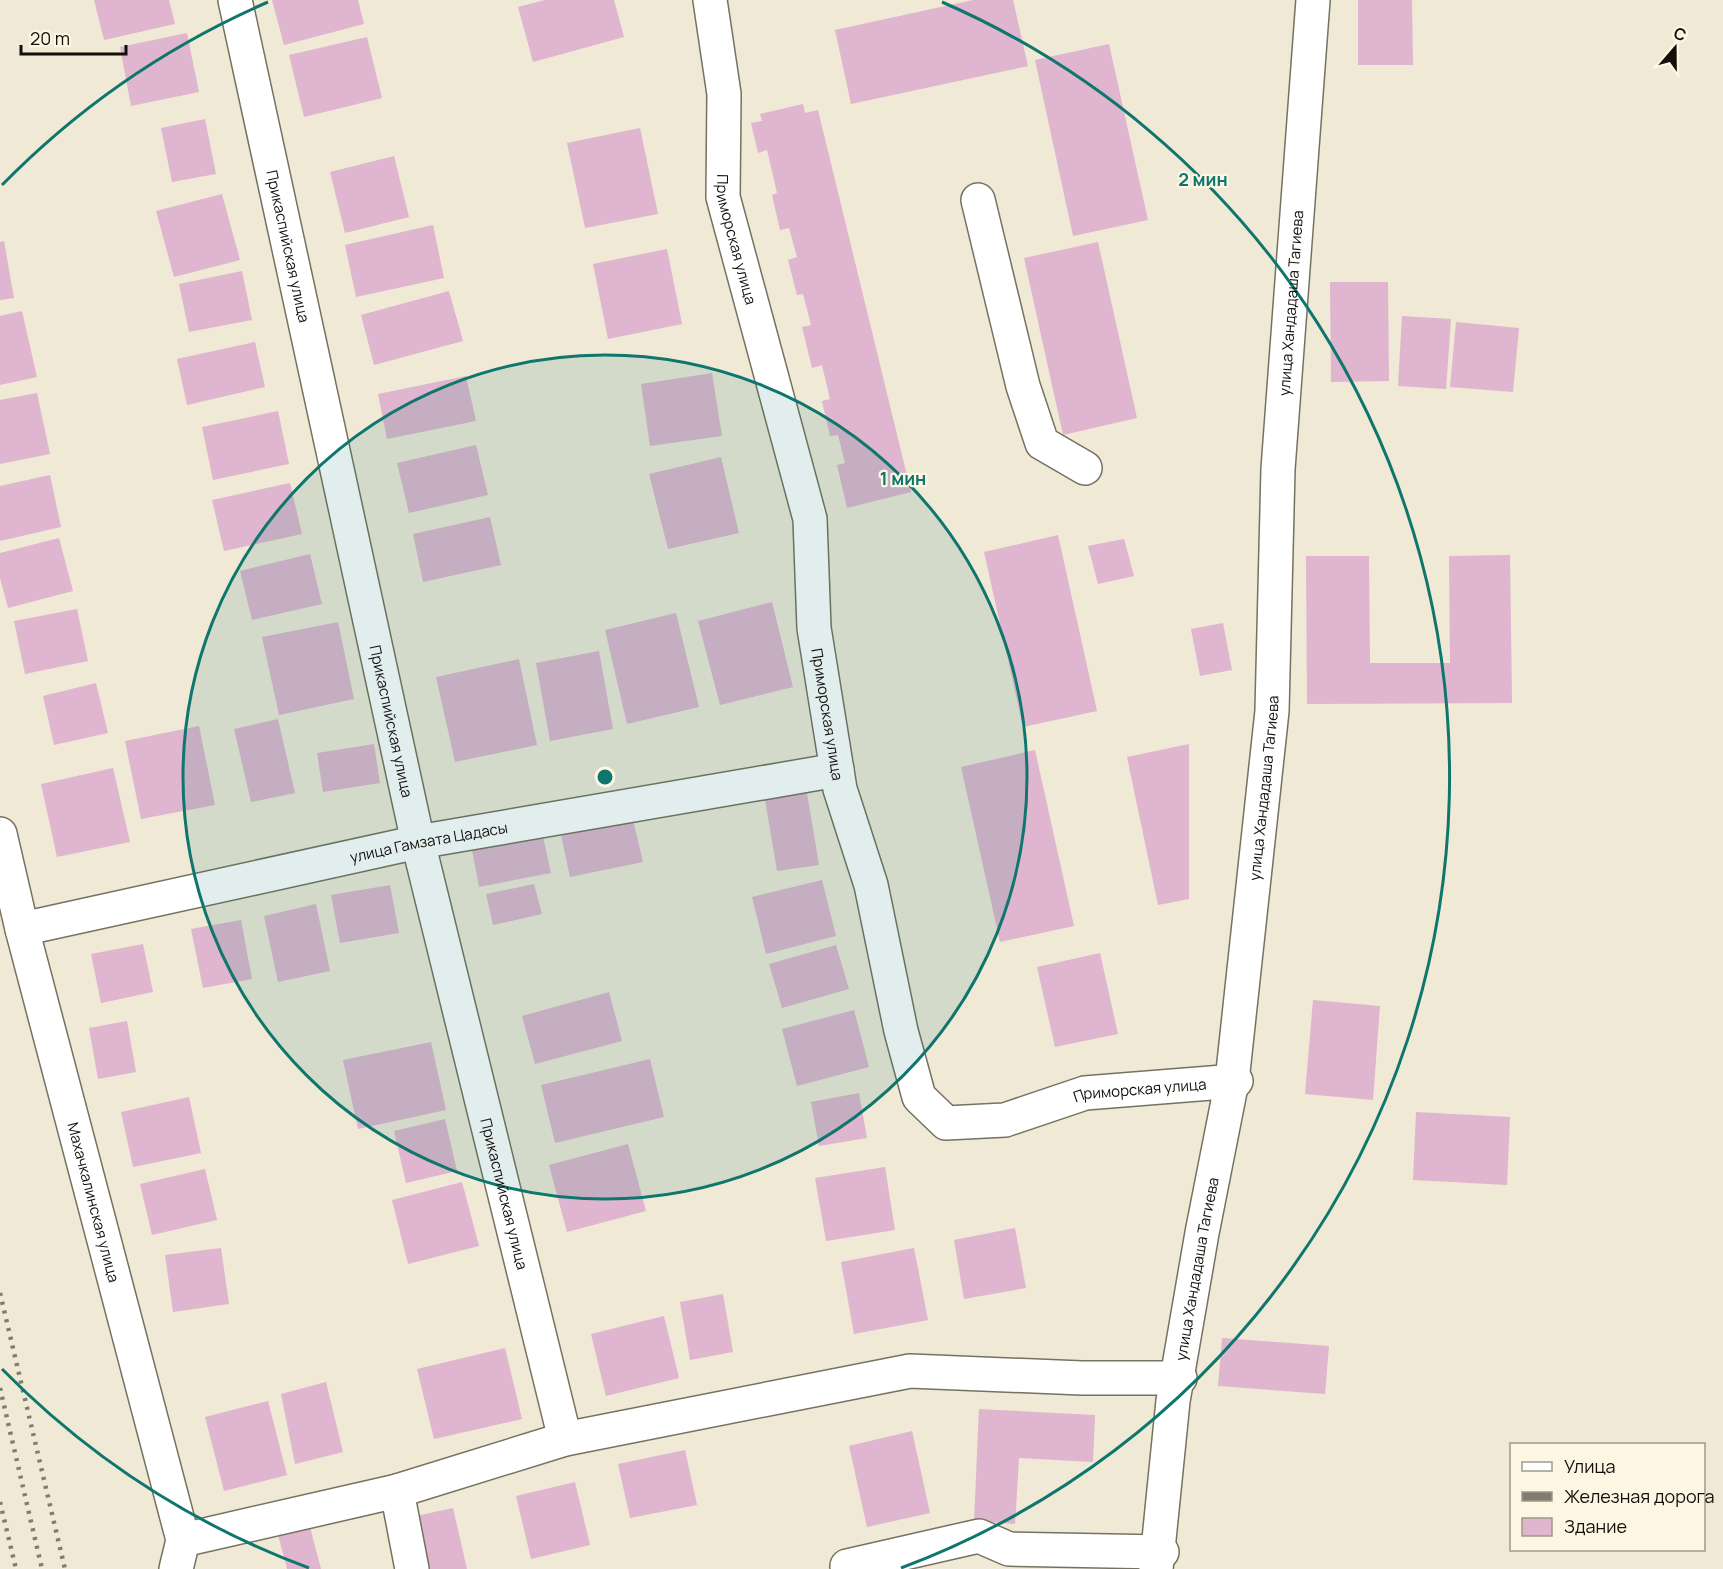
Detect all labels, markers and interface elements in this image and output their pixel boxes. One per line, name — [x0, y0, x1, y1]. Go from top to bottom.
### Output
scale bar — [21, 18, 126, 56]
north arrow — [1645, 18, 1705, 78]
text: С — [1671, 22, 1690, 46]
text: 20 m — [30, 26, 70, 50]
text: 2 мин — [1178, 167, 1228, 191]
street label: Прикаспийская улица — [262, 168, 315, 324]
street label: Приморская улица — [712, 174, 762, 307]
street label: улица Хандадаша Тагиева — [1273, 209, 1308, 397]
text: 1 мин — [880, 466, 926, 490]
street label: Прикаспийская улица — [365, 643, 418, 799]
street label: Приморская улица — [807, 647, 849, 782]
street label: улица Хандадаша Тагиева — [1243, 695, 1283, 882]
centre of rings — [595, 767, 615, 787]
street label: улица Гамзата Цадасы — [348, 816, 509, 867]
street label: Приморская улица — [1070, 1073, 1207, 1107]
street label: Прикаспийская улица — [476, 1116, 533, 1272]
street label: Махачкалинская улица — [63, 1120, 125, 1285]
street label: улица Хандадаша Тагиева — [1170, 1175, 1223, 1362]
legend — [1510, 1443, 1705, 1551]
text: Улица — [1564, 1454, 1616, 1478]
text: Железная дорога — [1564, 1484, 1715, 1508]
text: Здание — [1564, 1514, 1627, 1538]

